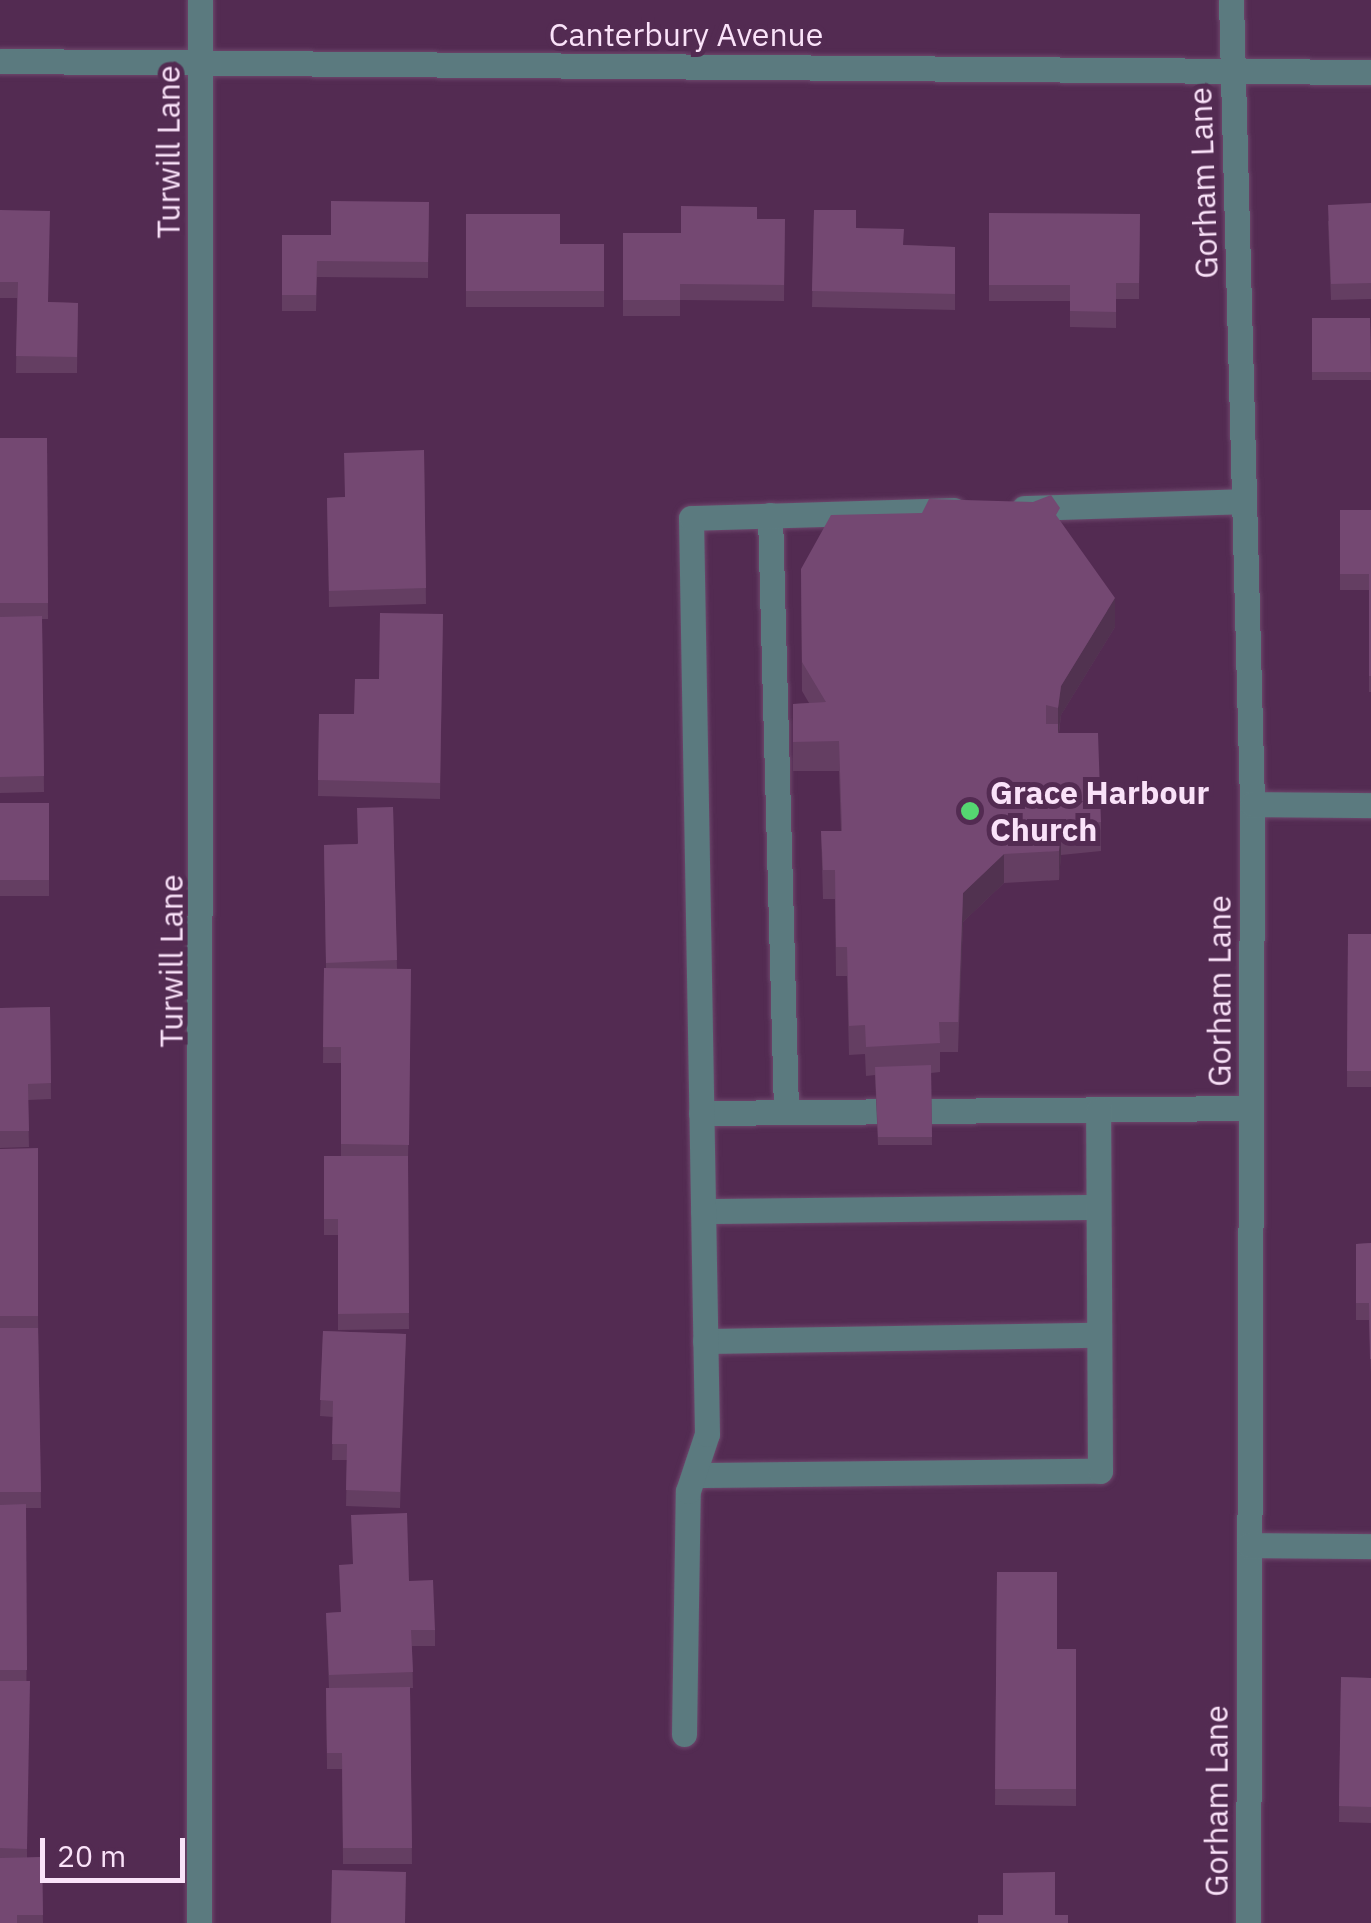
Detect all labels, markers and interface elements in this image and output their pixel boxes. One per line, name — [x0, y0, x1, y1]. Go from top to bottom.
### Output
street label: Canterbury Avenue — [549, 15, 823, 53]
street label: Turwill Lane — [149, 66, 187, 238]
street label: Gorham Lane — [1180, 87, 1226, 279]
place label: Grace Harbour Church — [990, 774, 1209, 849]
marker: Grace Harbour Church — [959, 800, 981, 822]
street label: Turwill Lane — [152, 875, 190, 1047]
street label: Gorham Lane — [1200, 895, 1238, 1087]
street label: Gorham Lane — [1197, 1705, 1235, 1897]
scale bar — [45, 1818, 190, 1880]
text: 20 m — [57, 1836, 126, 1875]

